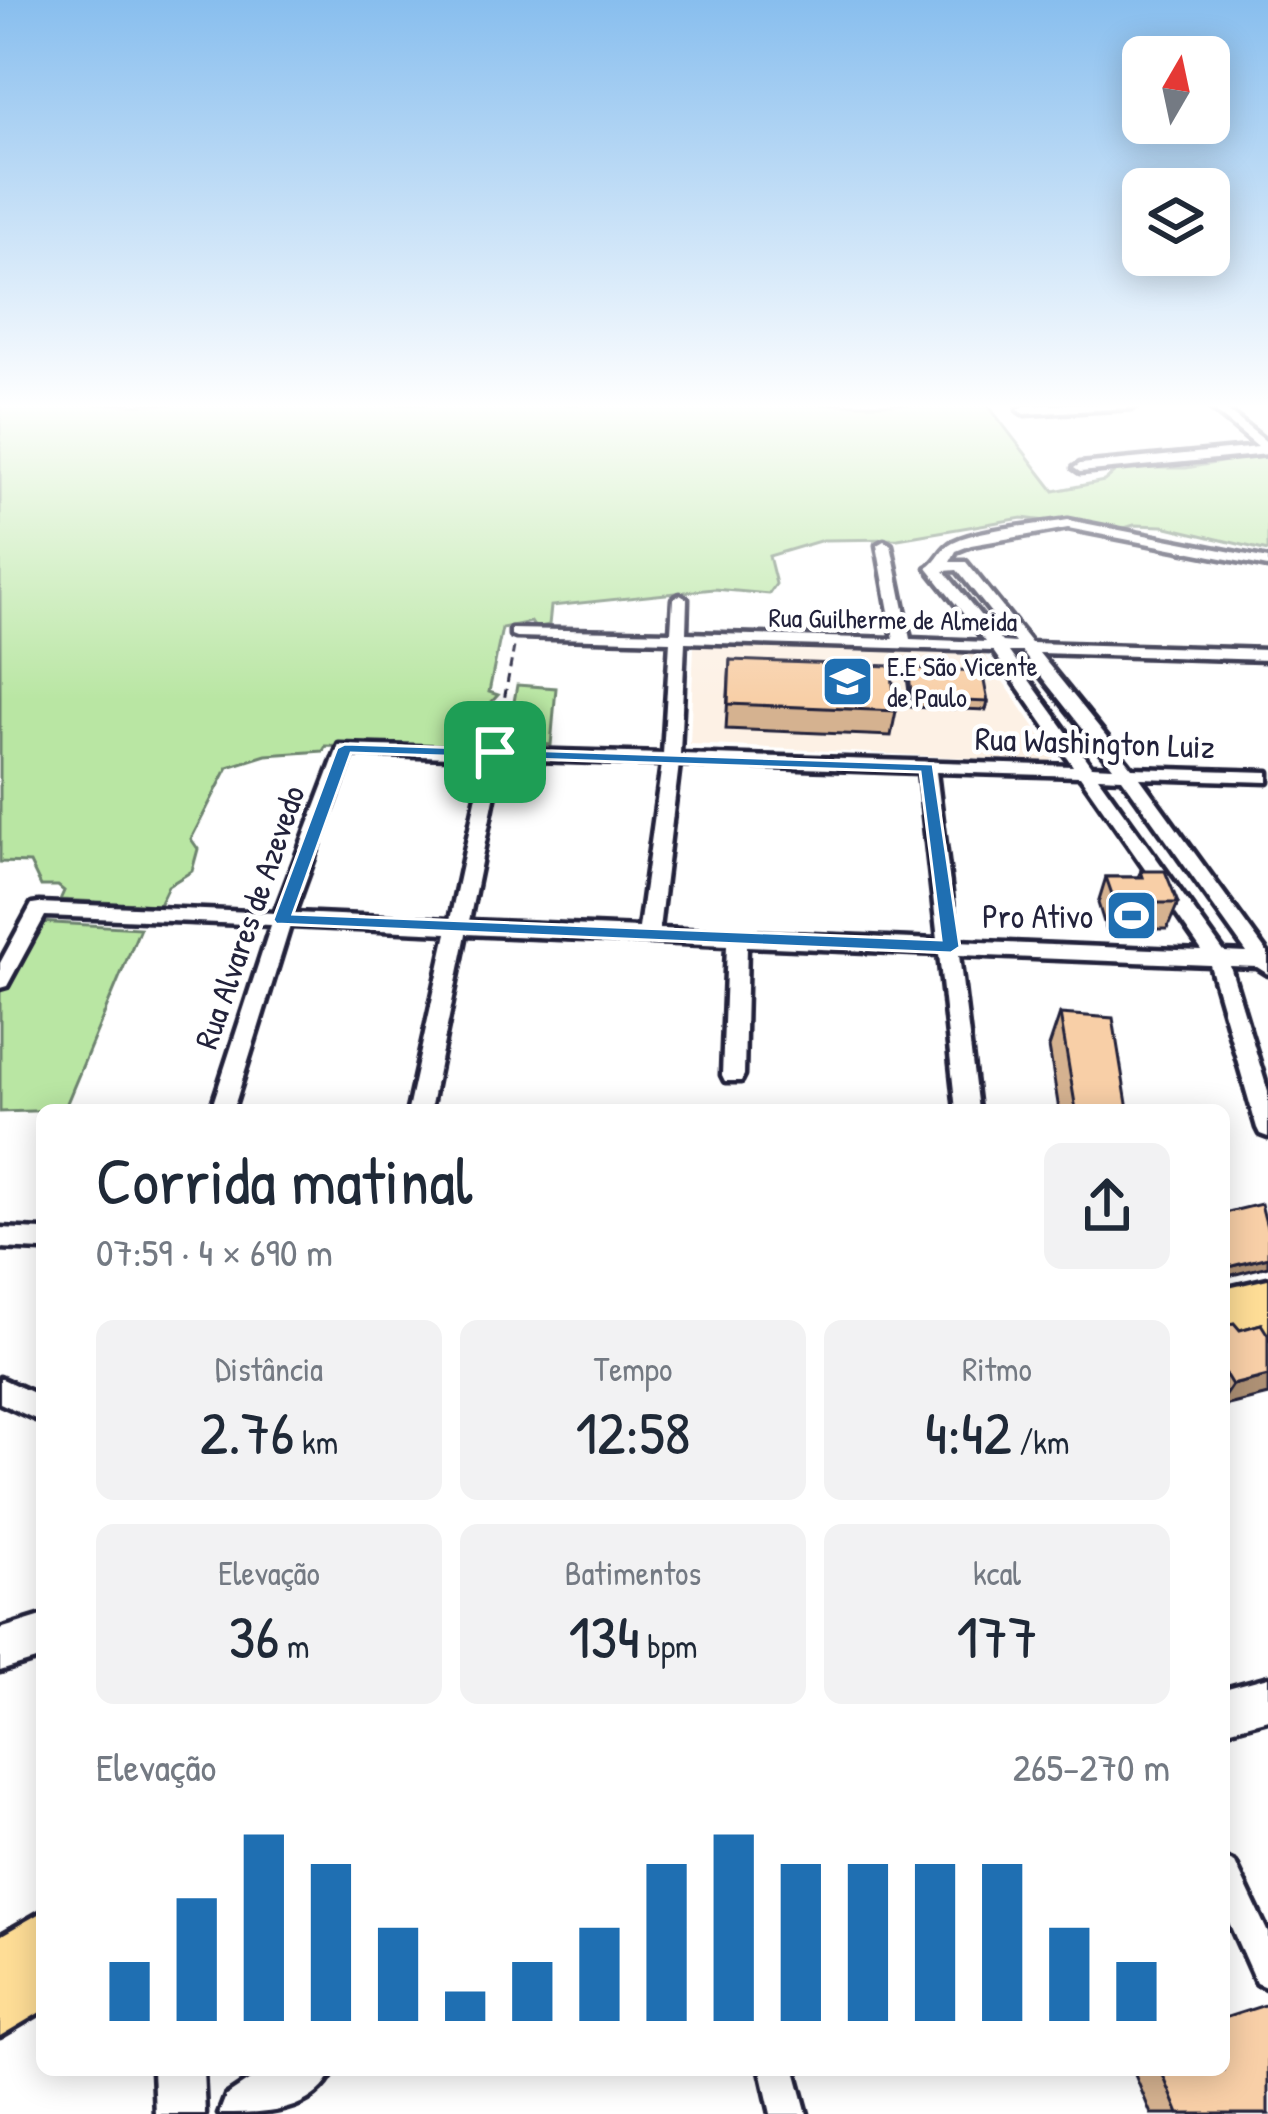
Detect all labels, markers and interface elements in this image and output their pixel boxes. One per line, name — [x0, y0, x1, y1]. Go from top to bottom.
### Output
north arrow — [1122, 36, 1230, 144]
map controls — [1122, 36, 1230, 276]
button: layers — [1122, 168, 1230, 276]
street label: Rua Guilherme de Almeida — [768, 599, 1018, 639]
place label: E.E São Vicente de Paulo — [887, 648, 1038, 715]
school or university icon: E.E São Vicente de Paulo — [820, 654, 876, 710]
pin — [444, 701, 546, 803]
street label: Rua Washington Luiz — [974, 716, 1216, 769]
icon: arrive — [462, 719, 528, 785]
street label: Rua Alvares de Azevedo — [183, 780, 315, 1054]
sports icon: Pro Ativo — [1104, 888, 1160, 944]
place label: Pro Ativo — [982, 894, 1093, 938]
text: Corrida matinal — [96, 1135, 473, 1225]
button: share — [1044, 1143, 1170, 1269]
text: 07:59 · 4 × 690 m — [96, 1225, 333, 1278]
text: Distância — [215, 1347, 323, 1391]
text: Tempo — [594, 1347, 672, 1391]
text: Ritmo — [962, 1347, 1032, 1391]
text: 2.76 — [200, 1391, 294, 1473]
text: 12:58 — [575, 1391, 691, 1473]
text: 4:42 — [925, 1391, 1012, 1473]
text: km — [294, 1420, 338, 1464]
text: /km — [1012, 1420, 1069, 1464]
text: Elevação — [218, 1551, 320, 1595]
text: Batimentos — [565, 1551, 701, 1595]
text: kcal — [973, 1551, 1021, 1595]
text: 36 — [229, 1595, 279, 1677]
text: 134 — [569, 1595, 640, 1677]
text: 177 — [956, 1595, 1038, 1677]
text: m — [279, 1624, 309, 1668]
text: bpm — [640, 1624, 697, 1668]
text: Elevação — [96, 1740, 216, 1793]
text: 265–270 m — [1013, 1740, 1170, 1793]

